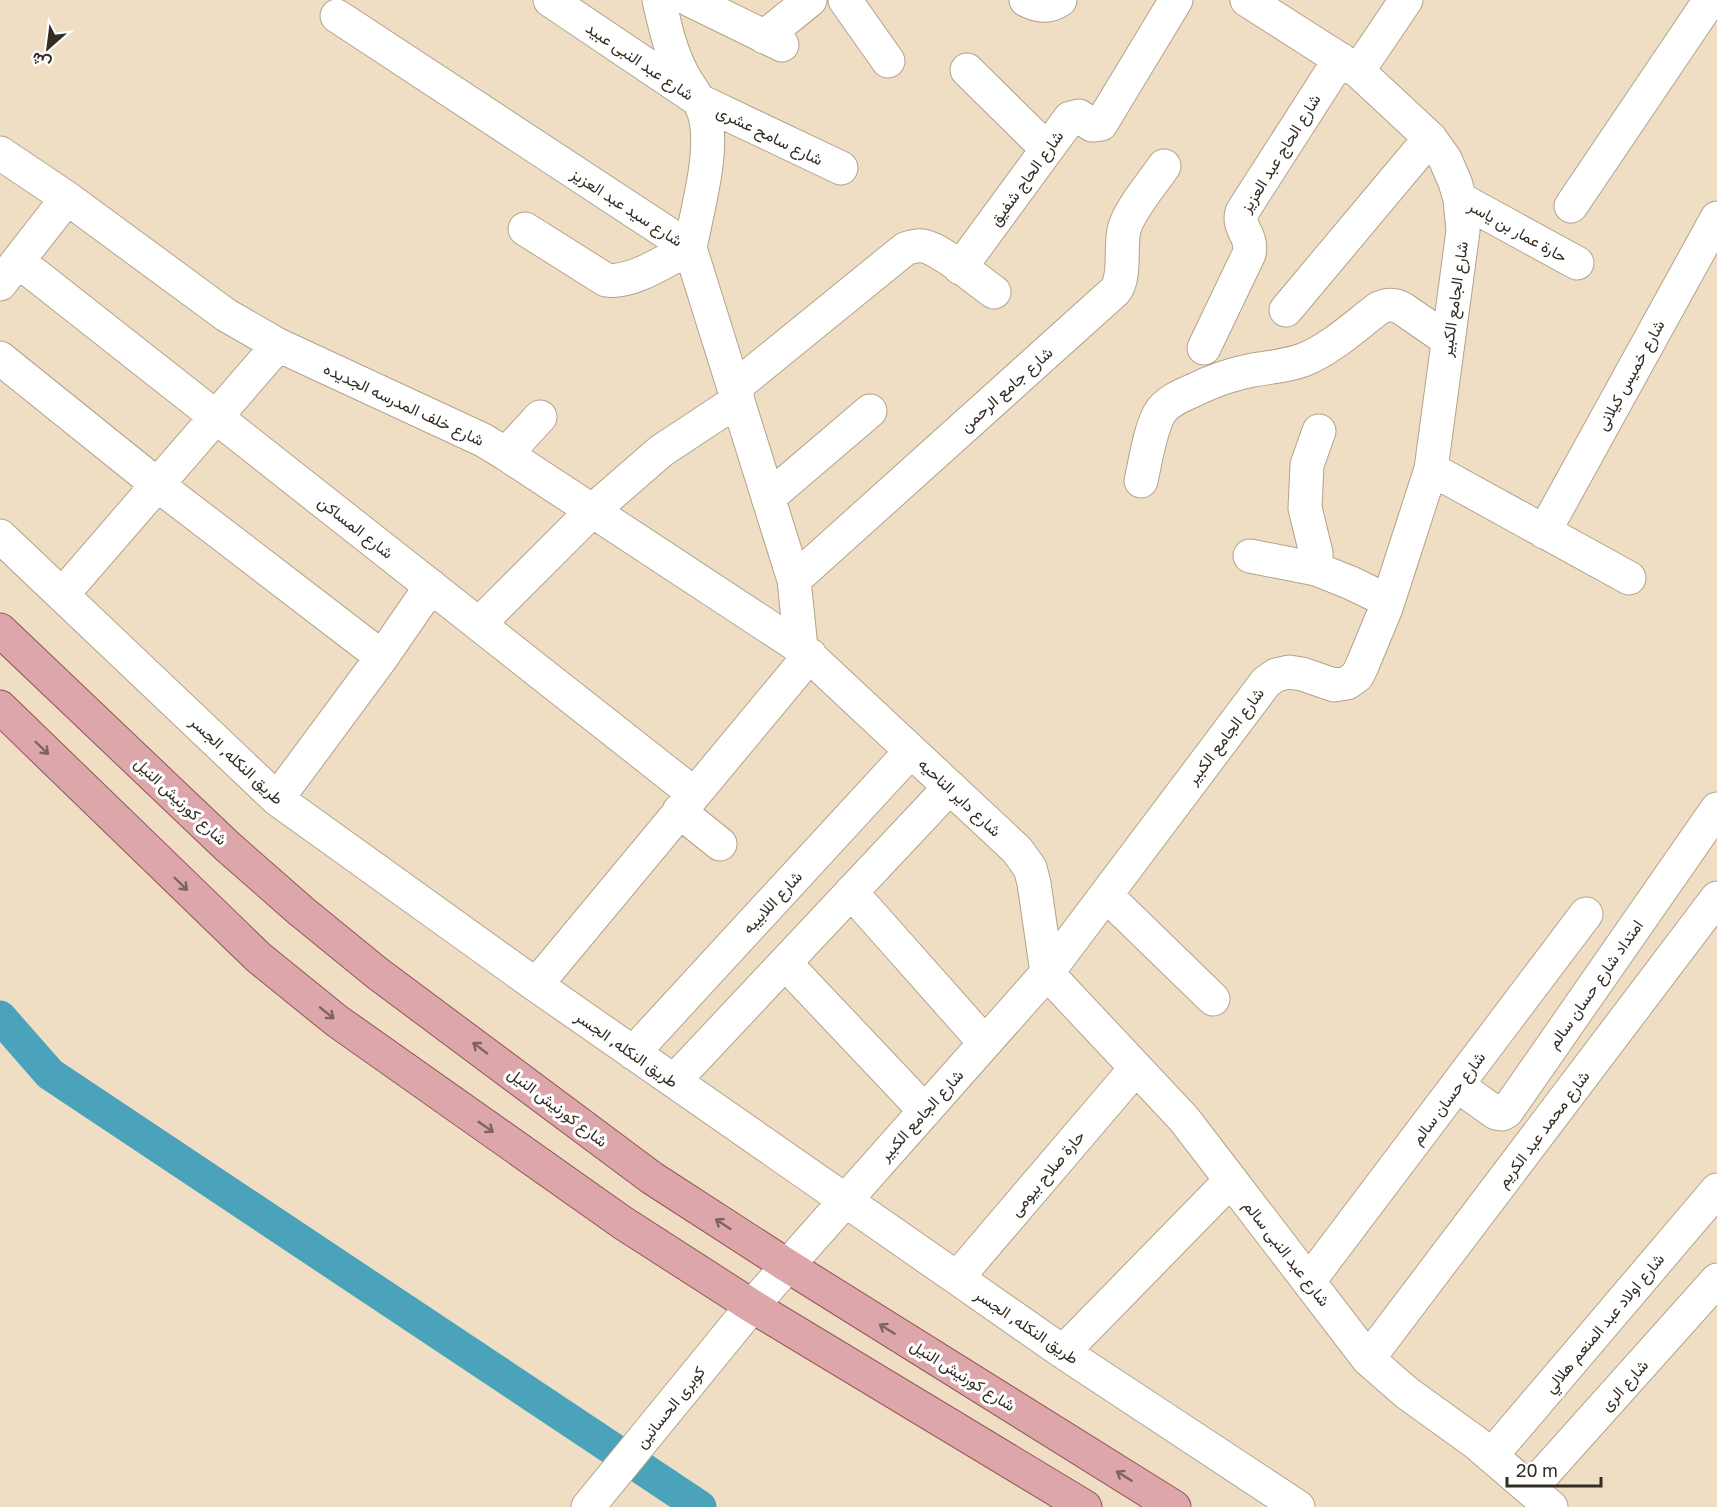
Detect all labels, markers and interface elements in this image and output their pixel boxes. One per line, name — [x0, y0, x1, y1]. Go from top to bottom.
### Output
north arrow — [18, 18, 78, 78]
street label: شارع عبد النبى عبيد — [581, 18, 698, 106]
text: ش — [28, 48, 54, 75]
street label: شارع الحاج عبد العزيز — [1235, 90, 1326, 218]
street label: شارع سامح عشرى — [713, 101, 826, 171]
street label: شارع الحاج شفيق — [985, 126, 1069, 231]
street label: شارع سيد عبد العزيز — [566, 163, 686, 252]
street label: حارة عمار بن ياسر — [1464, 195, 1571, 267]
street label: شارع الجامع الكبير — [1436, 240, 1474, 359]
street label: شارع خميس كيلانى — [1591, 316, 1670, 435]
street label: شارع جامع الرحمن — [955, 342, 1058, 437]
street label: شارع خلف المدرسه الجديده — [320, 358, 487, 452]
street label: شارع المساكن — [313, 491, 398, 564]
street label: شارع الجامع الكبير — [1181, 684, 1270, 790]
street label: طريق النكله, الجسر — [185, 711, 288, 809]
one-way arrow — [34, 740, 49, 755]
street label: شارع كورنيش النيل — [129, 753, 232, 851]
street label: شارع داير الناحيه — [913, 754, 1006, 842]
street label: شارع اللابيبه — [738, 866, 808, 939]
one-way arrow — [174, 877, 189, 891]
street label: امتداد شارع حسان سالم — [1543, 916, 1649, 1053]
street label: طريق النكله, الجسر — [570, 1006, 682, 1093]
one-way arrow — [319, 1007, 335, 1020]
one-way arrow — [472, 1042, 488, 1055]
street label: شارع حسان سالم — [1407, 1048, 1491, 1150]
street label: شارع كورنيش النيل — [503, 1063, 612, 1153]
street label: شارع الجامع الكبير — [874, 1065, 969, 1167]
street label: شارع محمد عبد الكريم — [1492, 1066, 1595, 1193]
one-way arrow — [477, 1120, 493, 1133]
street label: حارة صلاح بيومى — [1005, 1126, 1090, 1221]
street label: شارع عبد النبى سالم — [1238, 1196, 1335, 1311]
one-way arrow — [714, 1218, 731, 1231]
street label: شارع اولاد عبد المنعم هلالي — [1540, 1249, 1671, 1399]
street label: طريق النكله, الجسر — [970, 1283, 1083, 1369]
one-way arrow — [879, 1322, 896, 1335]
street label: شارع كورنيش النيل — [906, 1335, 1019, 1417]
street label: شارع الرى — [1596, 1355, 1654, 1416]
street label: كوبرى الحسانين — [631, 1362, 710, 1453]
scale bar — [1507, 1450, 1602, 1488]
text: 20 m — [1516, 1459, 1558, 1481]
one-way arrow — [1116, 1470, 1133, 1482]

